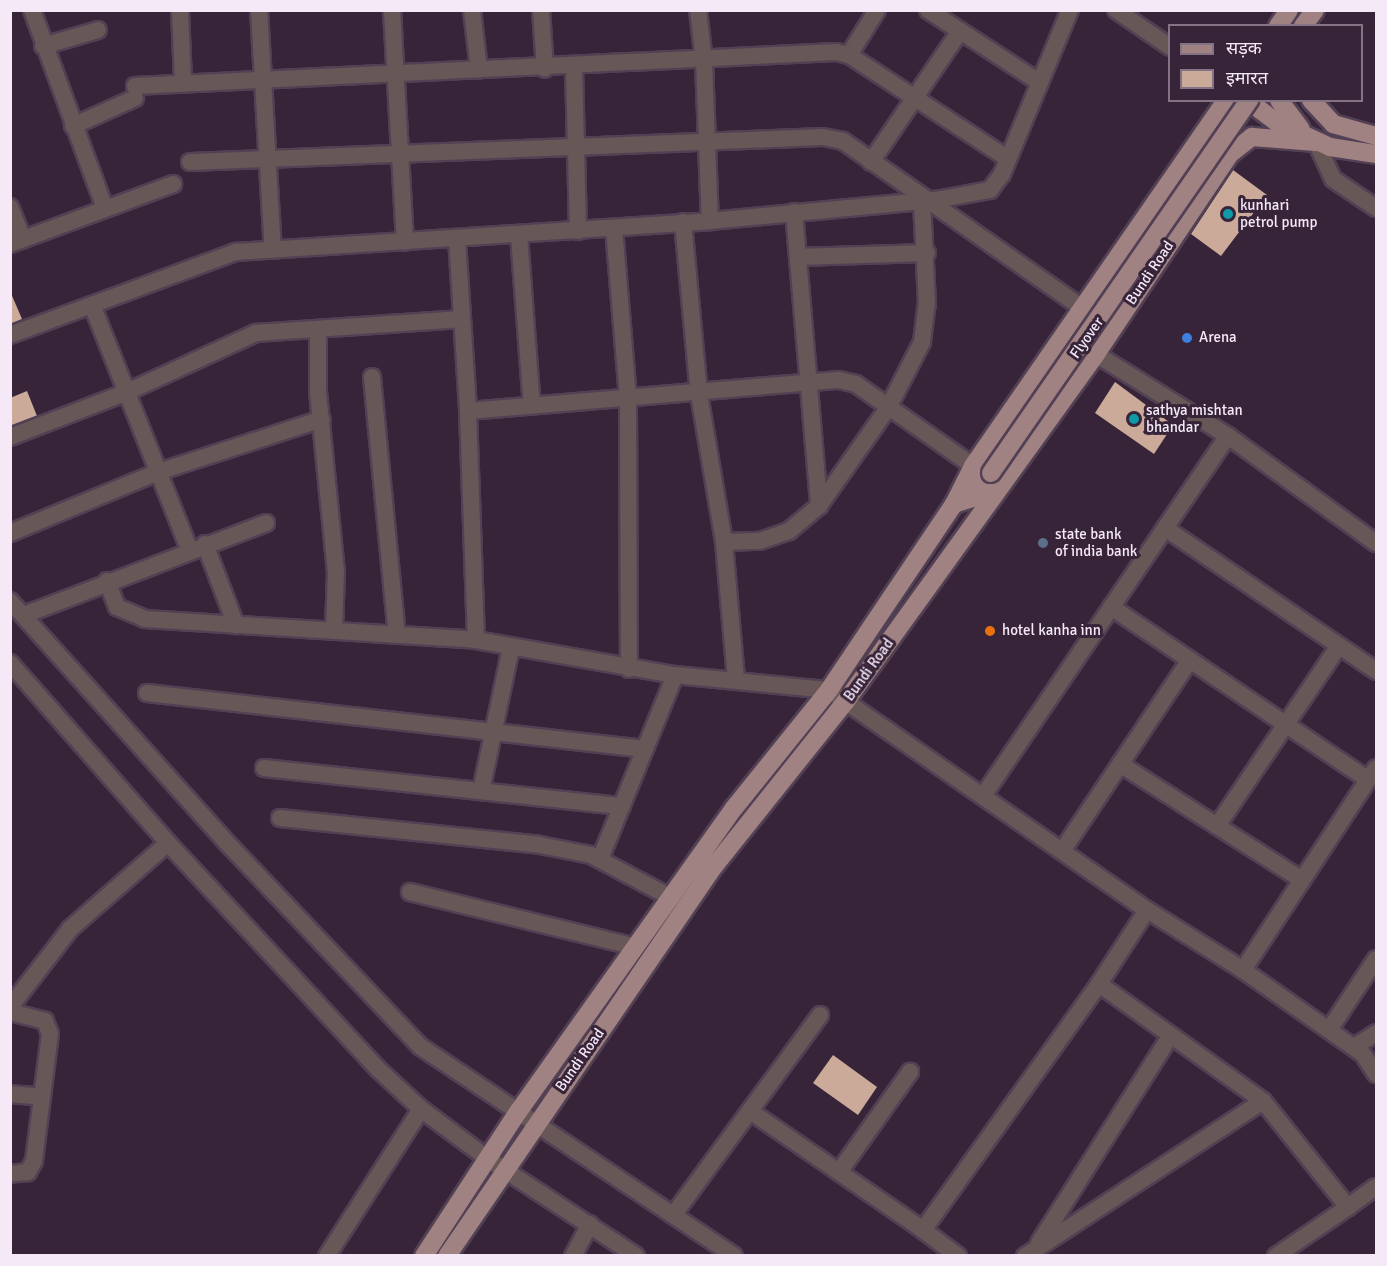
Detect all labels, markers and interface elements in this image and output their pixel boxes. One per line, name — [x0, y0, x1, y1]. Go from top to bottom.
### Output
legend — [1168, 24, 1363, 102]
text: सड़क — [1226, 37, 1262, 59]
text: इमारत — [1226, 67, 1268, 89]
place label: kunhari petrol pump — [1240, 196, 1318, 231]
marker: kunhari petrol pump — [1221, 207, 1235, 221]
street label: Bundi Road — [1122, 238, 1178, 308]
street label: Flyover — [1066, 314, 1108, 362]
place label: Arena — [1199, 329, 1237, 347]
marker: Arena — [1180, 331, 1194, 345]
place label: sathya mishtan bhandar — [1146, 401, 1243, 436]
marker: sathya mishtan bhandar — [1127, 412, 1141, 426]
place label: state bank of india bank — [1055, 525, 1137, 560]
marker: state bank of india bank — [1036, 536, 1050, 550]
place label: hotel kanha inn — [1002, 622, 1101, 640]
marker: hotel kanha inn — [983, 624, 997, 638]
street label: Bundi Road — [840, 635, 898, 705]
street label: Bundi Road — [552, 1025, 608, 1095]

